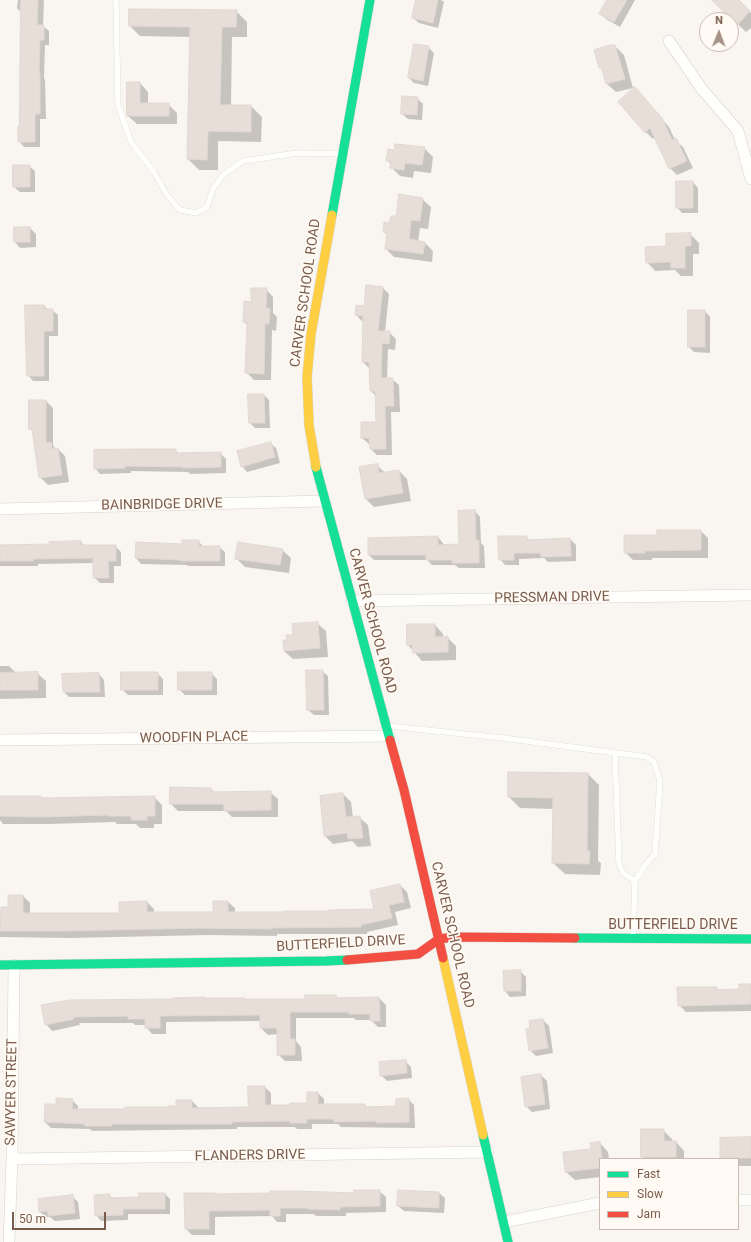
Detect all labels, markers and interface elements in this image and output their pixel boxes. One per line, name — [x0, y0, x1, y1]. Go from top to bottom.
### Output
north arrow — [699, 12, 739, 52]
text: N — [715, 14, 723, 27]
street label: CARVER SCHOOL ROAD — [287, 218, 325, 368]
street label: BAINBRIDGE DRIVE — [101, 496, 223, 514]
street label: CARVER SCHOOL ROAD — [344, 546, 400, 696]
street label: PRESSMAN DRIVE — [494, 589, 610, 607]
street label: WOODFIN PLACE — [140, 729, 248, 747]
street label: CARVER SCHOOL ROAD — [427, 860, 477, 1010]
street label: BUTTERFIELD DRIVE — [608, 917, 738, 933]
street label: BUTTERFIELD DRIVE — [276, 932, 406, 956]
street label: SAWYER STREET — [3, 1038, 21, 1146]
street label: FLANDERS DRIVE — [195, 1147, 305, 1165]
legend — [599, 1158, 739, 1230]
text: Fast — [637, 1167, 660, 1181]
text: Slow — [637, 1187, 663, 1201]
scale bar — [14, 1204, 108, 1230]
text: Jam — [637, 1207, 661, 1221]
text: 50 m — [19, 1212, 46, 1226]

